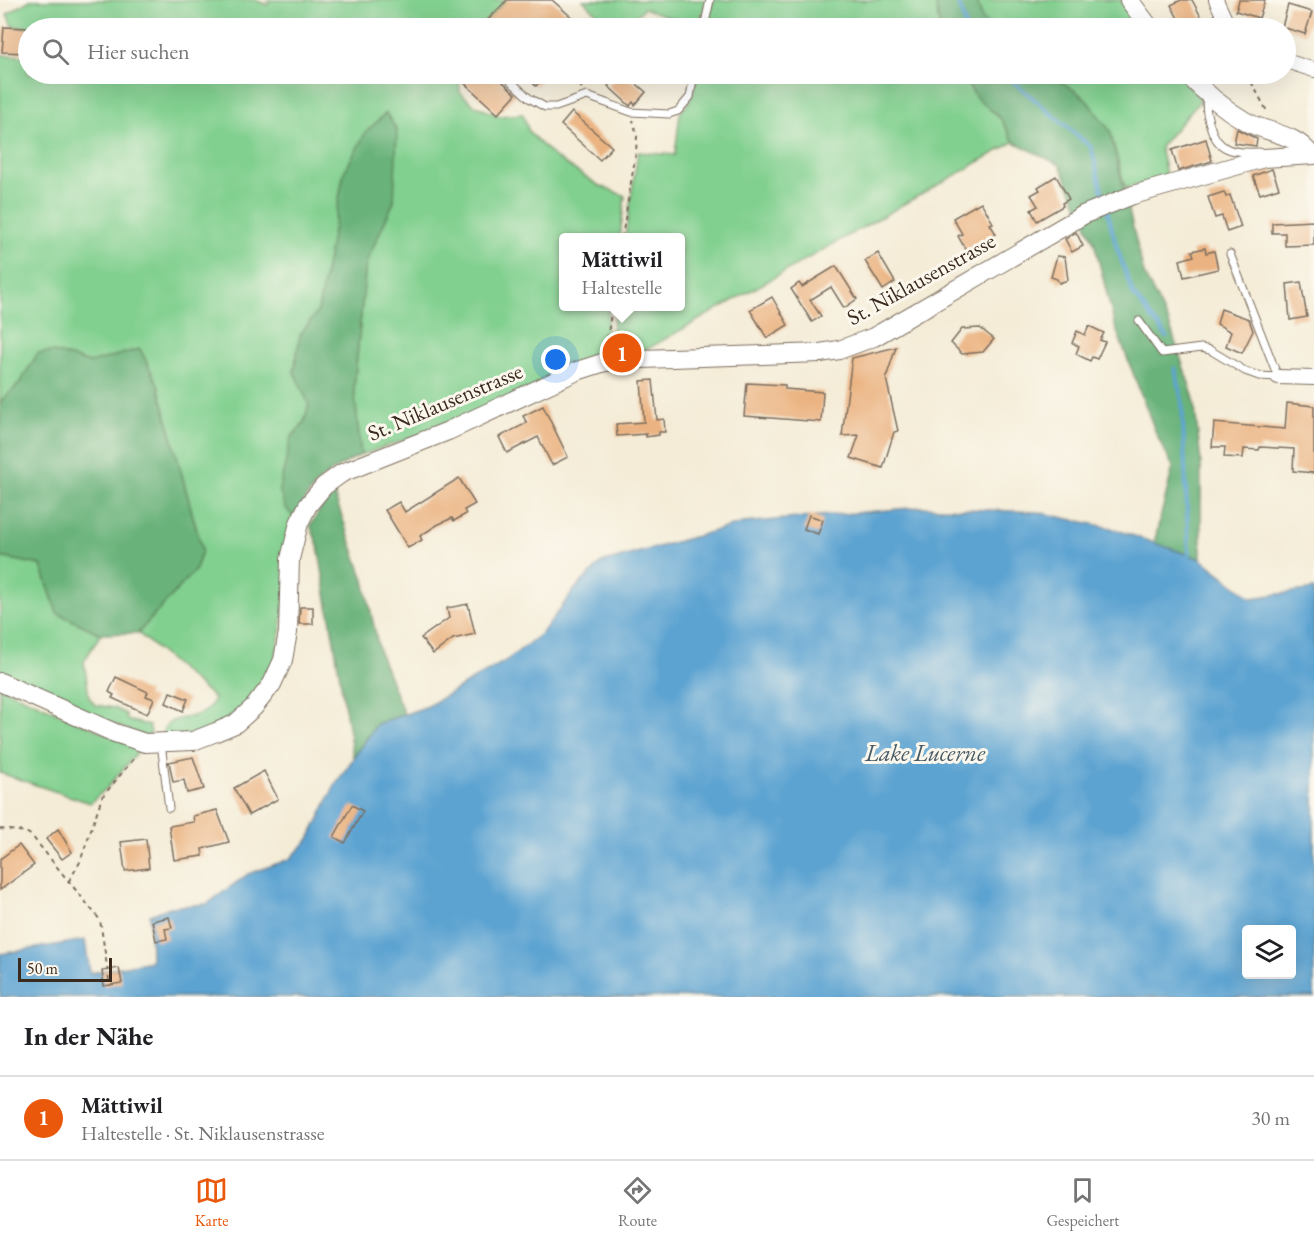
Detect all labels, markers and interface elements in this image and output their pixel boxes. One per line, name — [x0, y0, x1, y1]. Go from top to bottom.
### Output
search box — [18, 18, 1296, 84]
icon: search — [39, 35, 72, 68]
text: Hier suchen — [87, 37, 190, 66]
street label: St. Niklausenstrasse — [842, 226, 1001, 332]
popup — [559, 233, 685, 311]
text: Mättiwil — [581, 245, 663, 274]
text: Haltestelle — [581, 274, 662, 300]
pin: 1 — [602, 330, 642, 376]
your location — [541, 345, 570, 374]
street label: St. Niklausenstrasse — [363, 356, 527, 448]
water label: Lake Lucerne — [864, 737, 986, 768]
map controls — [1242, 925, 1296, 979]
button: layers — [1242, 925, 1296, 979]
scale bar — [18, 955, 112, 982]
text: 50 m — [27, 958, 58, 979]
text: In der Nähe — [24, 1019, 153, 1053]
text: Mättiwil — [81, 1091, 163, 1120]
text: 1 — [38, 1105, 49, 1131]
text: 30 m — [1251, 1105, 1290, 1131]
text: Haltestelle · St. Niklausenstrasse — [81, 1120, 325, 1146]
tab: Karte — [195, 1174, 229, 1231]
tab: Route — [618, 1174, 657, 1231]
tab: Gespeichert — [1046, 1174, 1119, 1231]

